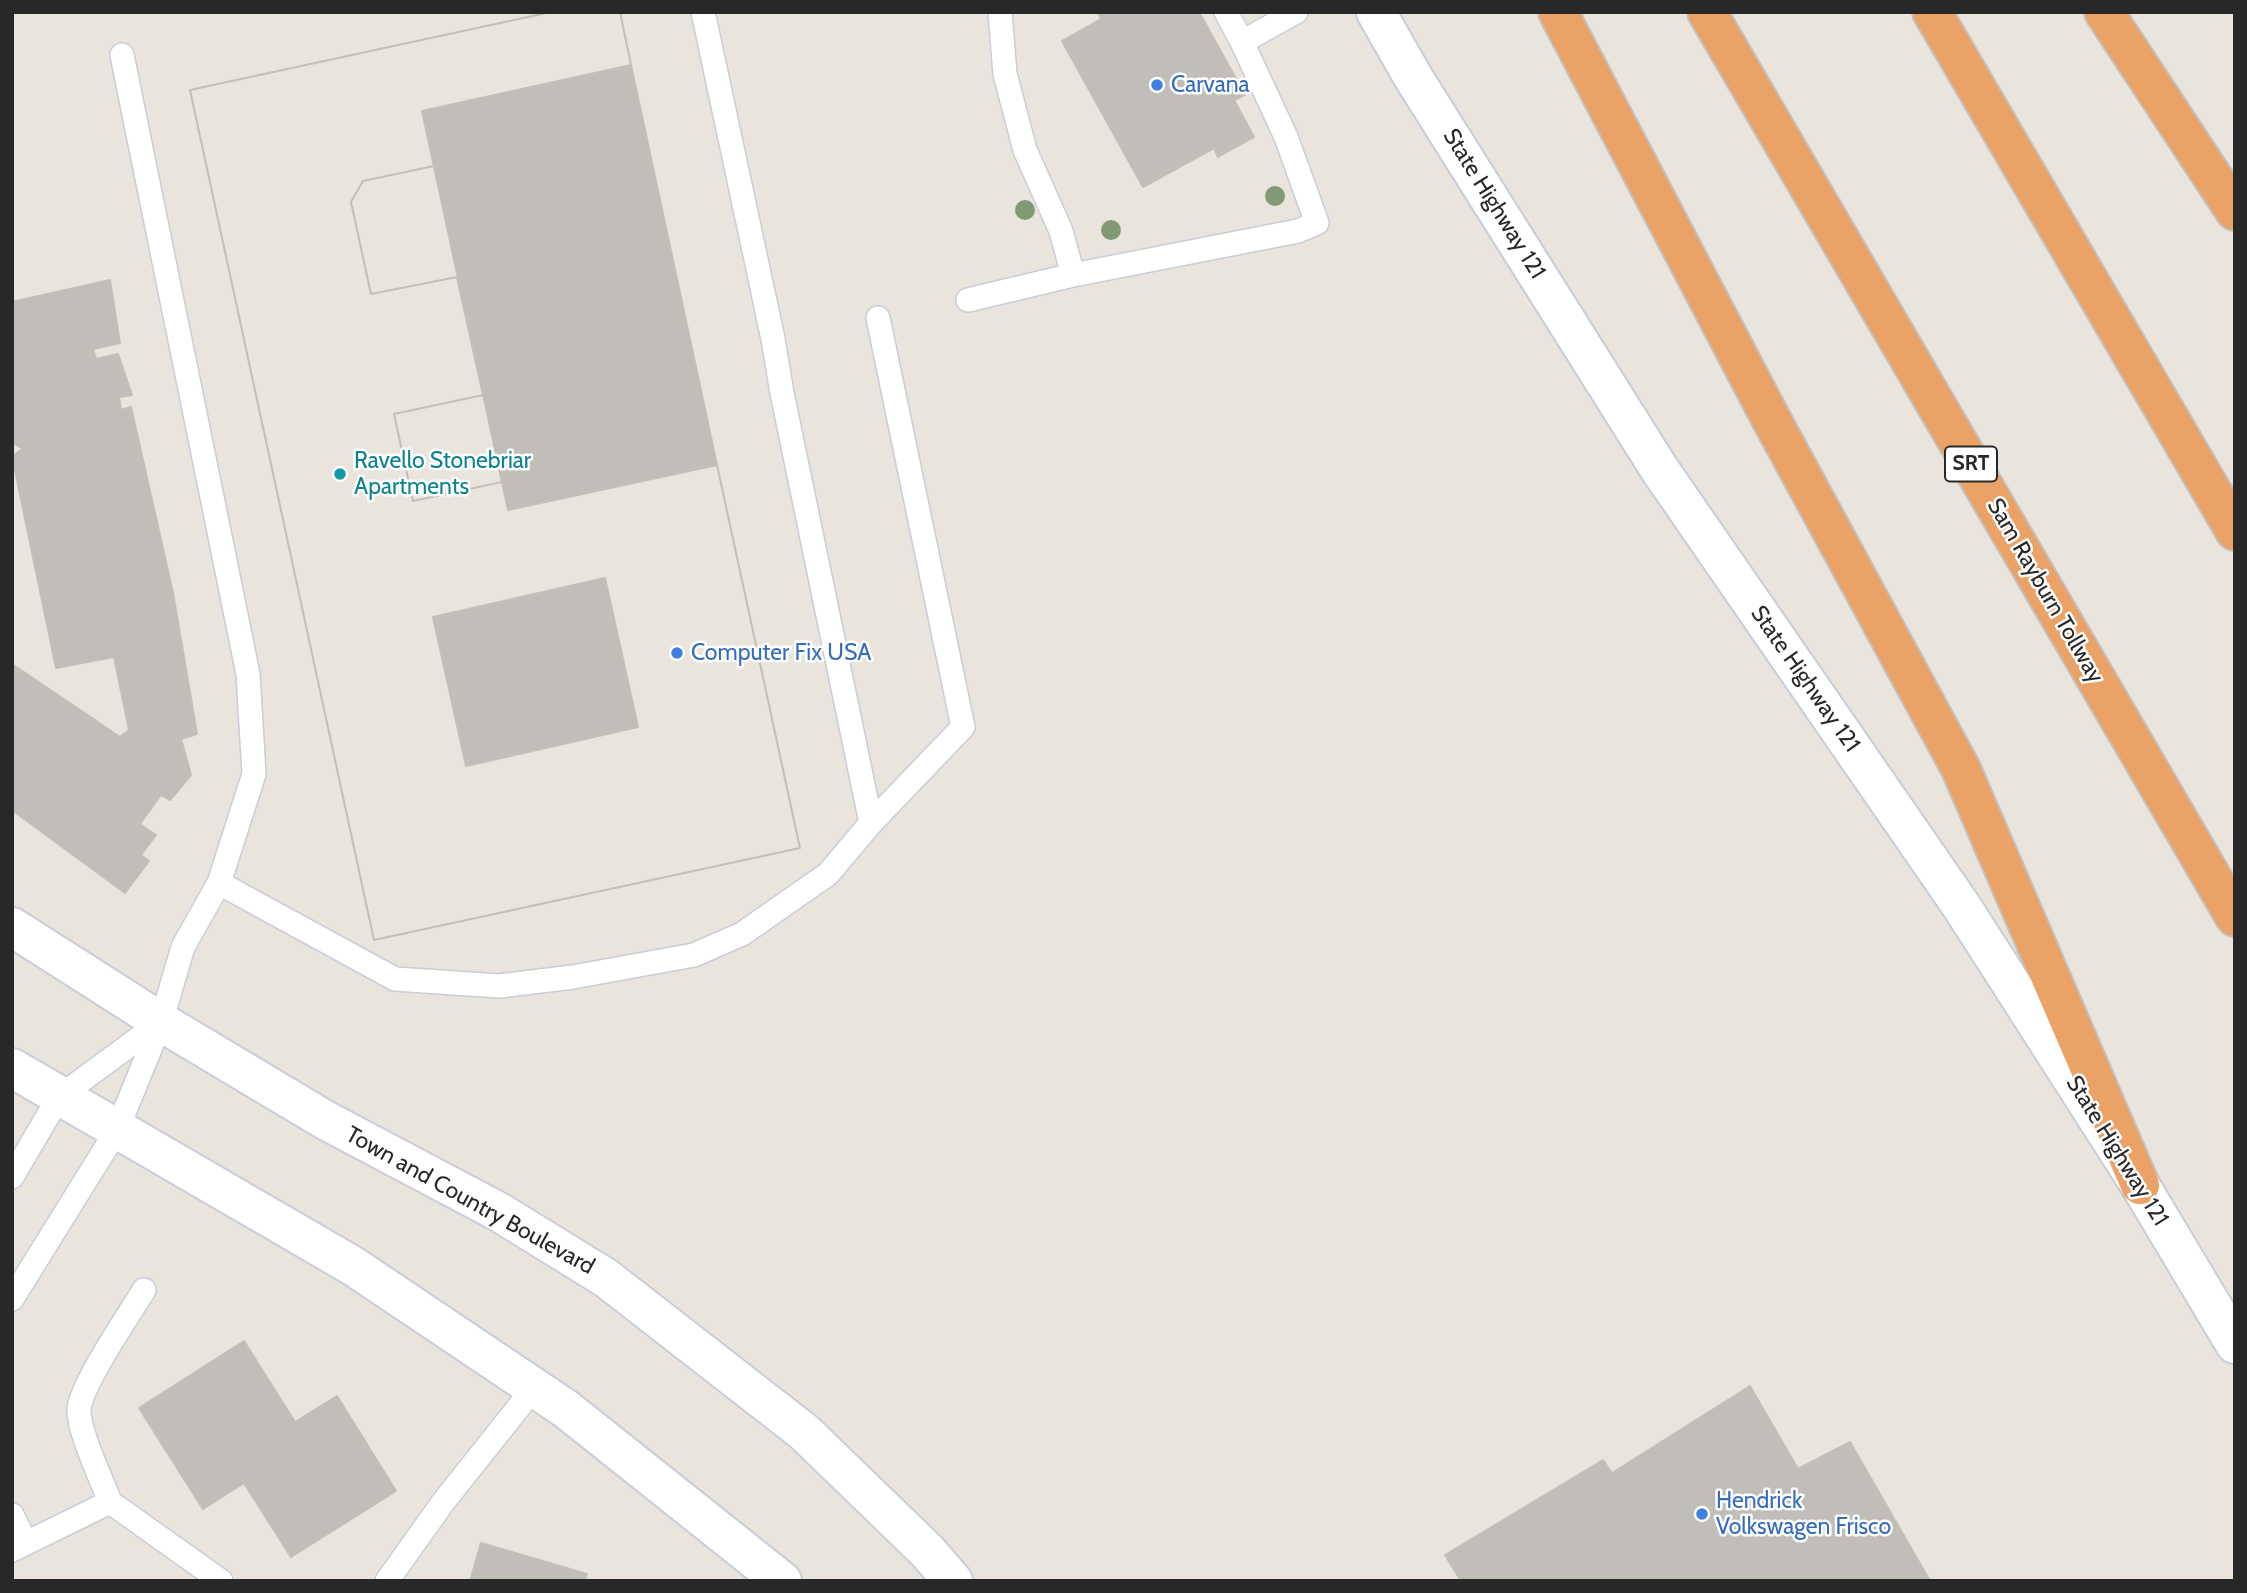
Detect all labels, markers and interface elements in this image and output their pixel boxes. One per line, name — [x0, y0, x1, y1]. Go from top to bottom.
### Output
place label: Carvana — [1171, 71, 1250, 99]
marker: Carvana — [1149, 77, 1165, 93]
street label: State Highway 121 — [1437, 124, 1551, 284]
place label: Ravello Stonebriar Apartments — [354, 447, 531, 501]
road number: SRT — [1945, 447, 1997, 482]
marker: Ravello Stonebriar Apartments — [332, 466, 348, 482]
street label: Sam Rayburn Tollway — [1981, 494, 2109, 688]
street label: State Highway 121 — [1744, 601, 1866, 757]
place label: Computer Fix USA — [691, 639, 871, 667]
marker: Computer Fix USA — [669, 645, 685, 661]
street label: State Highway 121 — [2060, 1071, 2174, 1231]
street label: Town and Country Boulevard — [341, 1121, 599, 1281]
place label: Hendrick Volkswagen Frisco — [1716, 1487, 1891, 1541]
marker: Hendrick Volkswagen Frisco — [1694, 1506, 1710, 1522]

